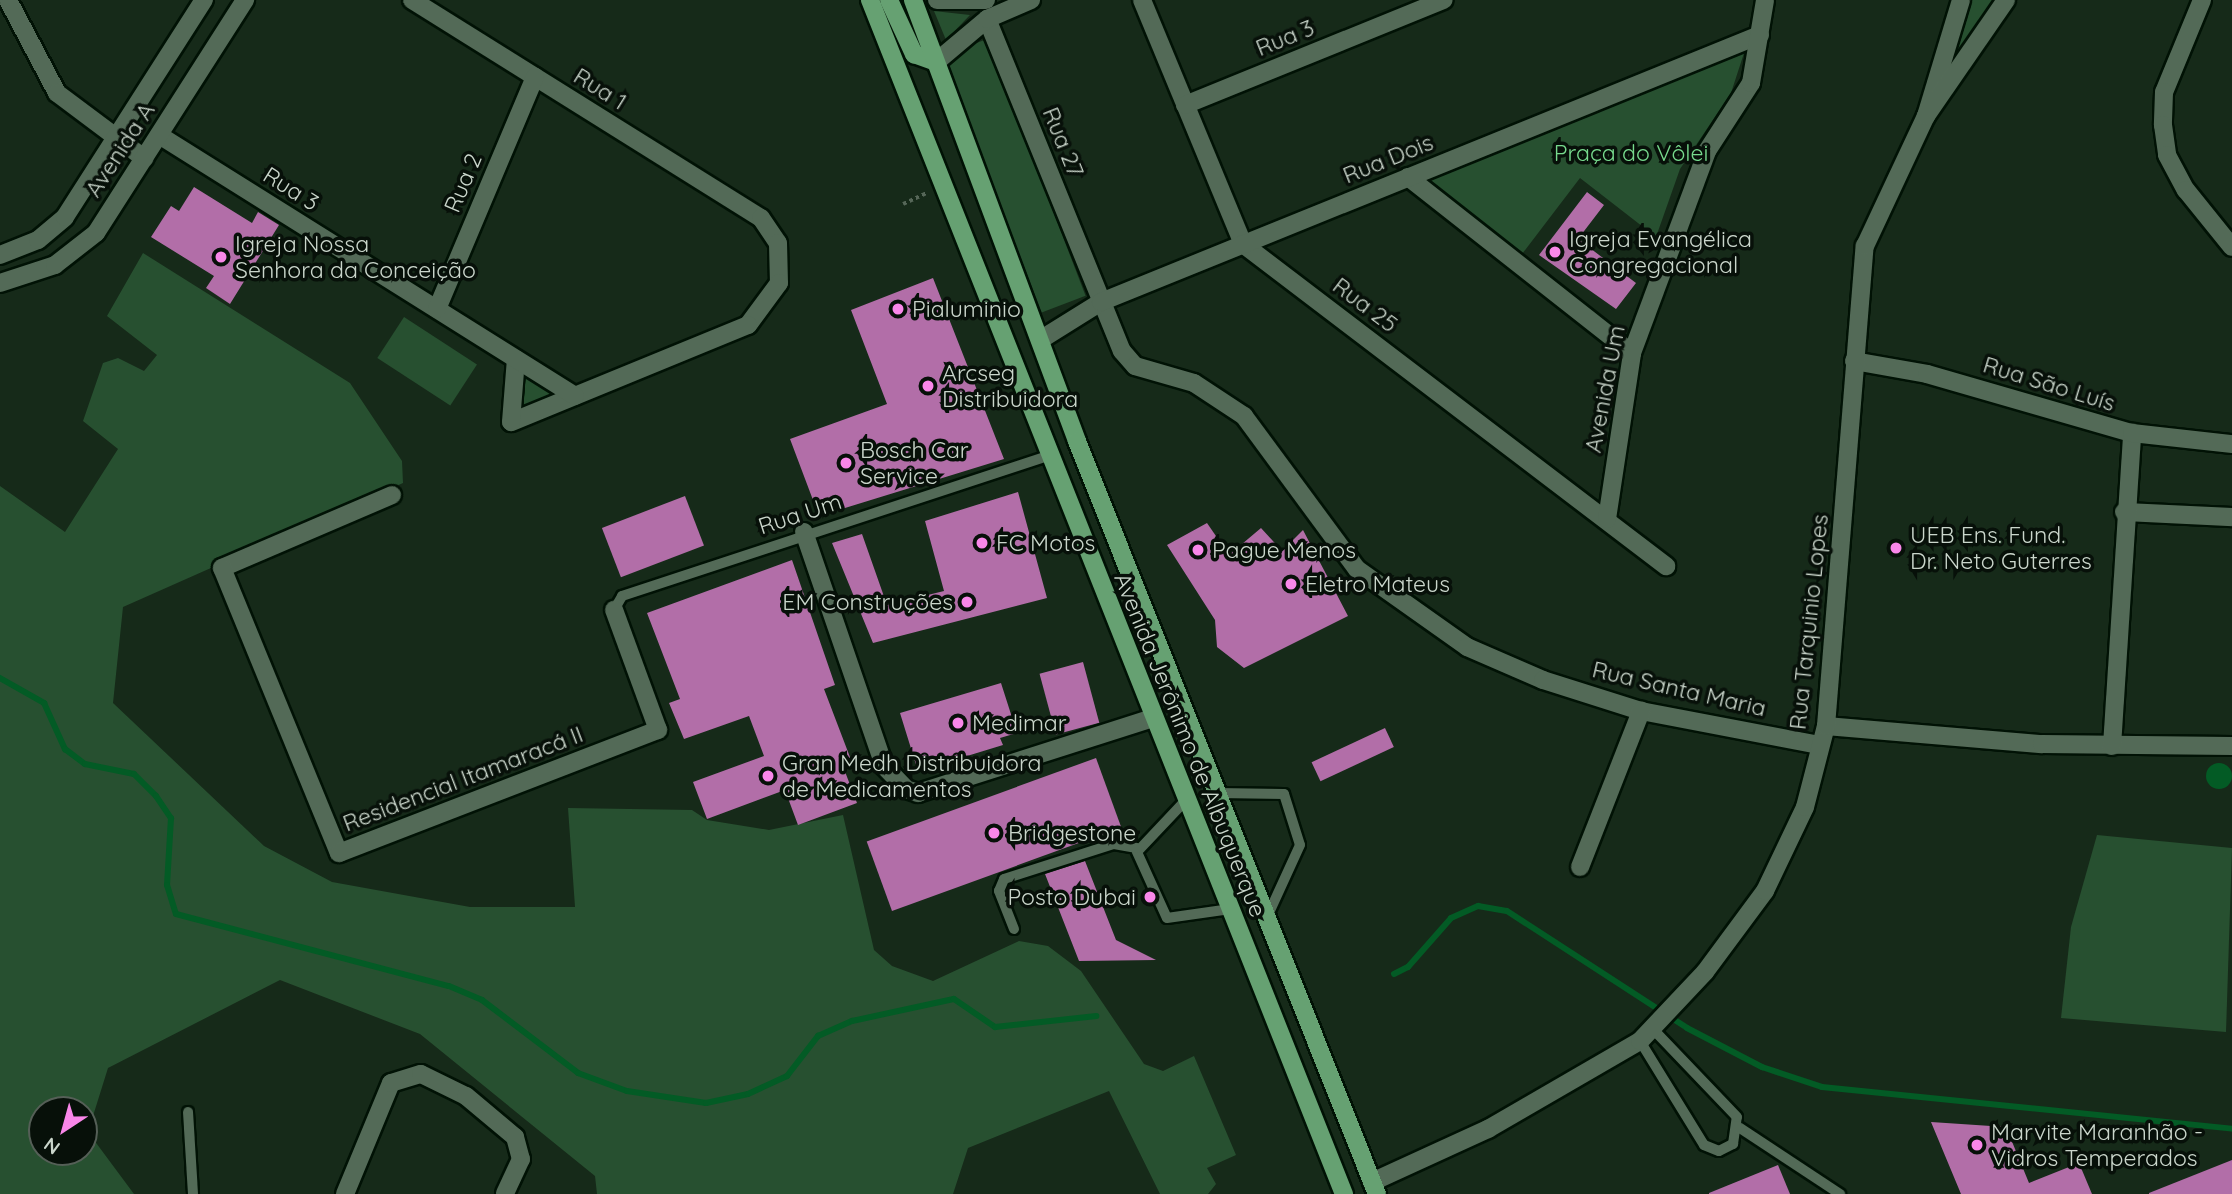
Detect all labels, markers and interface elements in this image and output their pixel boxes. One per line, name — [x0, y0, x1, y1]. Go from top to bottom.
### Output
street label: Rua 3 — [1252, 14, 1318, 62]
street label: Rua 1 — [569, 62, 631, 116]
street label: Avenida A — [79, 98, 161, 202]
street label: Rua 27 — [1037, 103, 1089, 181]
street label: Rua Dois — [1339, 128, 1437, 190]
park label: Praça do Vôlei — [1554, 139, 1708, 167]
street label: Rua 2 — [438, 149, 488, 217]
street label: Rua 3 — [258, 161, 324, 217]
place label: Igreja Evangélica Congregacional — [1569, 225, 1752, 279]
place label: Igreja Nossa Senhora da Conceição — [235, 230, 476, 284]
marker: Igreja Evangélica Congregacional — [1547, 244, 1563, 260]
marker: Igreja Nossa Senhora da Conceição — [213, 249, 229, 265]
street label: Rua 25 — [1327, 272, 1403, 338]
place label: Pialuminio — [912, 295, 1021, 323]
marker: Pialuminio — [890, 301, 906, 317]
street label: Avenida Um — [1579, 323, 1631, 455]
street label: Rua São Luís — [1980, 351, 2118, 417]
place label: Arcseg Distribuidora — [942, 359, 1078, 413]
marker: Arcseg Distribuidora — [920, 378, 936, 394]
place label: Bosch Car Service — [860, 436, 969, 490]
marker: Bosch Car Service — [838, 455, 854, 471]
street label: Rua Um — [755, 488, 845, 540]
street label: Rua Tarquinio Lopes — [1784, 513, 1834, 731]
place label: UEB Ens. Fund. Dr. Neto Guterres — [1910, 521, 2092, 575]
place label: FC Motos — [996, 529, 1095, 557]
marker: FC Motos — [974, 535, 990, 551]
place label: Pague Menos — [1212, 536, 1356, 564]
marker: UEB Ens. Fund. Dr. Neto Guterres — [1888, 540, 1904, 556]
marker: Pague Menos — [1190, 542, 1206, 558]
street label: Avenida Jerônimo de Albuquerque — [1108, 569, 1272, 921]
place label: Eletro Mateus — [1305, 570, 1450, 598]
marker: Eletro Mateus — [1283, 576, 1299, 592]
place label: EM Construções — [782, 588, 953, 616]
marker: EM Construções — [959, 594, 975, 610]
street label: Rua Santa Maria — [1590, 656, 1768, 722]
place label: Medimar — [972, 709, 1067, 737]
marker: Medimar — [950, 715, 966, 731]
street label: Residencial Itamaracá II — [339, 720, 587, 838]
place label: Gran Medh Distribuidora de Medicamentos — [782, 749, 1041, 803]
marker: Gran Medh Distribuidora de Medicamentos — [760, 768, 776, 784]
place label: Bridgestone — [1008, 819, 1136, 847]
marker: Bridgestone — [986, 825, 1002, 841]
place label: Posto Dubai — [1008, 883, 1136, 911]
marker: Posto Dubai — [1142, 889, 1158, 905]
north arrow — [28, 1096, 98, 1166]
place label: Marvite Maranhão - Vidros Temperados — [1991, 1118, 2203, 1172]
text: N — [39, 1133, 65, 1160]
marker: Marvite Maranhão - Vidros Temperados — [1969, 1137, 1985, 1153]

